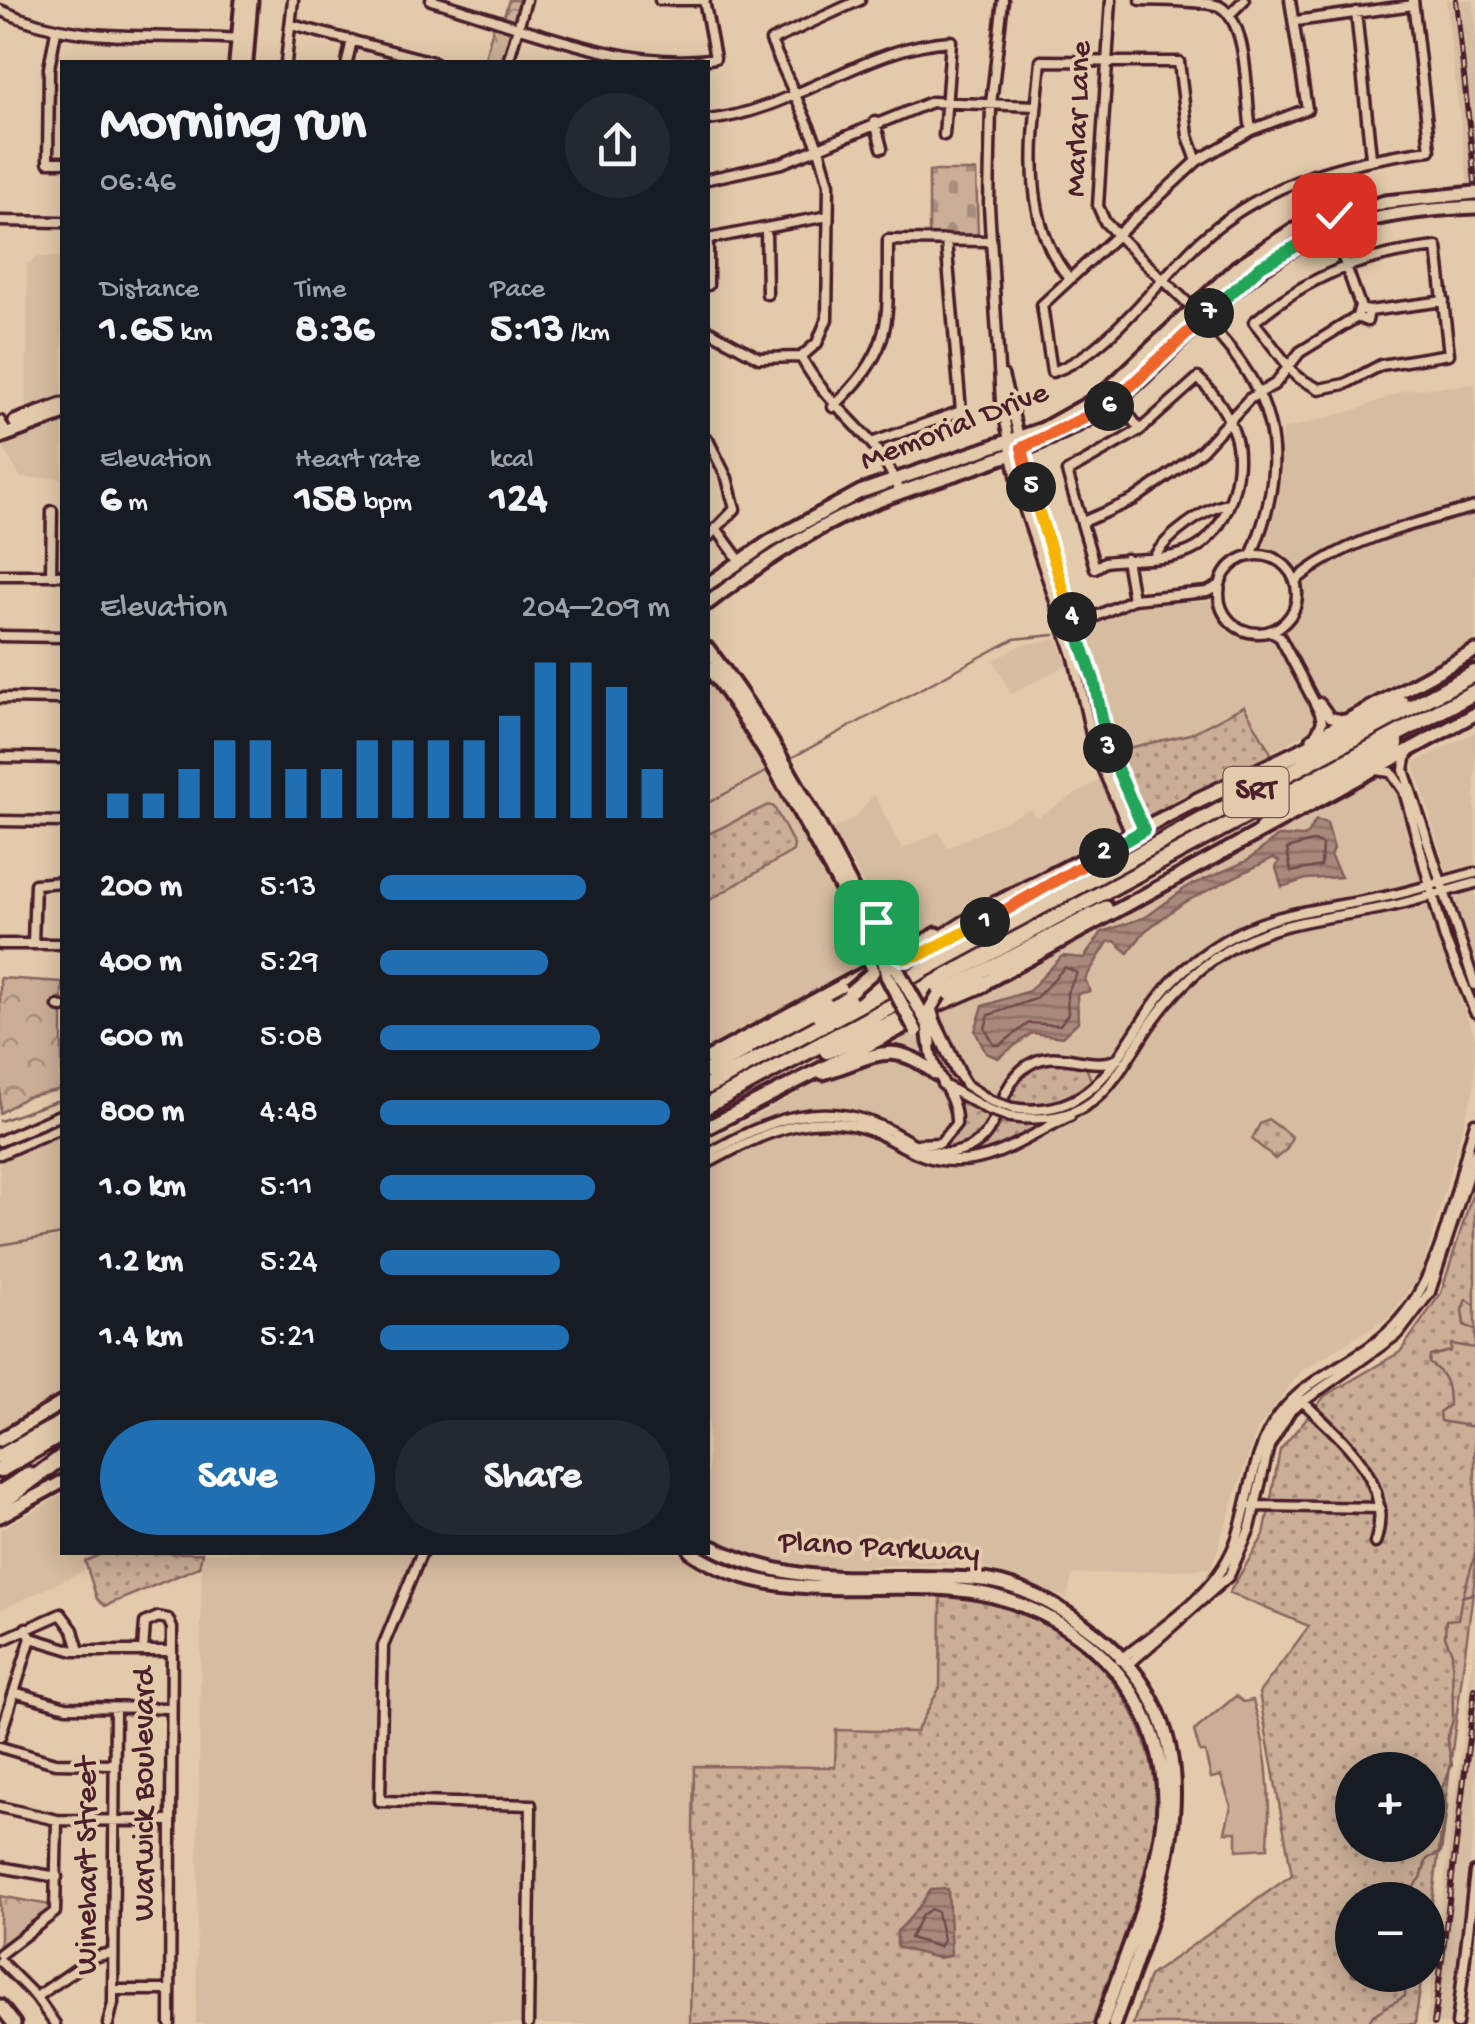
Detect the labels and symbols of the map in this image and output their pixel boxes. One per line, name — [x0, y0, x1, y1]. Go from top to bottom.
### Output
street label: Marlar Lane — [1058, 40, 1102, 198]
pin — [1292, 173, 1377, 258]
pin: 7 — [1184, 288, 1234, 338]
street label: Memorial Drive — [856, 375, 1055, 481]
pin: 6 — [1084, 381, 1134, 431]
pin: 5 — [1006, 462, 1056, 512]
pin: 4 — [1047, 592, 1097, 642]
pin: 3 — [1083, 723, 1133, 773]
road number: SRT — [1224, 767, 1288, 817]
pin: 2 — [1079, 828, 1129, 878]
pin — [834, 880, 919, 965]
pin: 1 — [960, 897, 1010, 947]
street label: Plano Parkway — [777, 1525, 981, 1573]
street label: Warwick Boulevard — [127, 1665, 165, 1921]
street label: Winehart Street — [70, 1754, 108, 1975]

